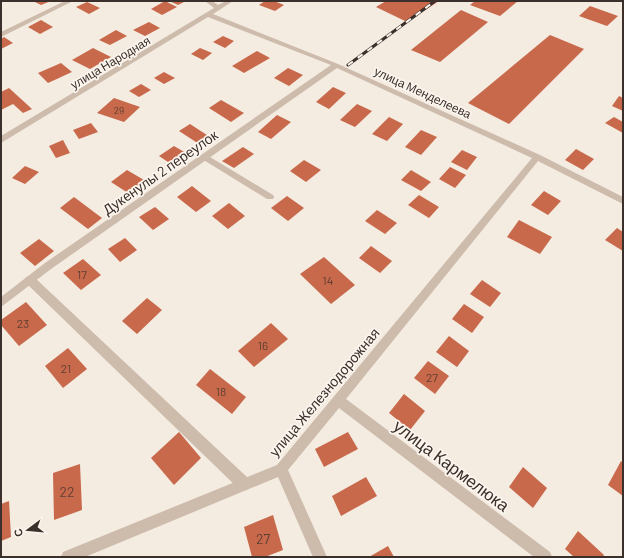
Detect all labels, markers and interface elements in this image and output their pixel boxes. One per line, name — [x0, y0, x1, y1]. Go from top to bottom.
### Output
street label: улица Народная — [68, 33, 153, 92]
street label: улица Менделеева — [372, 63, 474, 122]
house number: 29 — [114, 104, 124, 116]
street label: Дукенулы 2 переулок — [99, 125, 221, 218]
house number: 17 — [77, 267, 87, 281]
house number: 14 — [323, 273, 333, 287]
house number: 23 — [17, 316, 29, 330]
street label: улица Железнодорожная — [265, 324, 383, 460]
house number: 16 — [258, 338, 268, 352]
house number: 21 — [61, 361, 71, 375]
house number: 27 — [426, 370, 438, 384]
house number: 18 — [216, 384, 226, 398]
street label: улица Кармелюка — [390, 415, 514, 515]
house number: 22 — [59, 483, 75, 500]
north arrow — [8, 510, 48, 550]
text: С — [11, 527, 25, 539]
house number: 27 — [256, 530, 270, 547]

